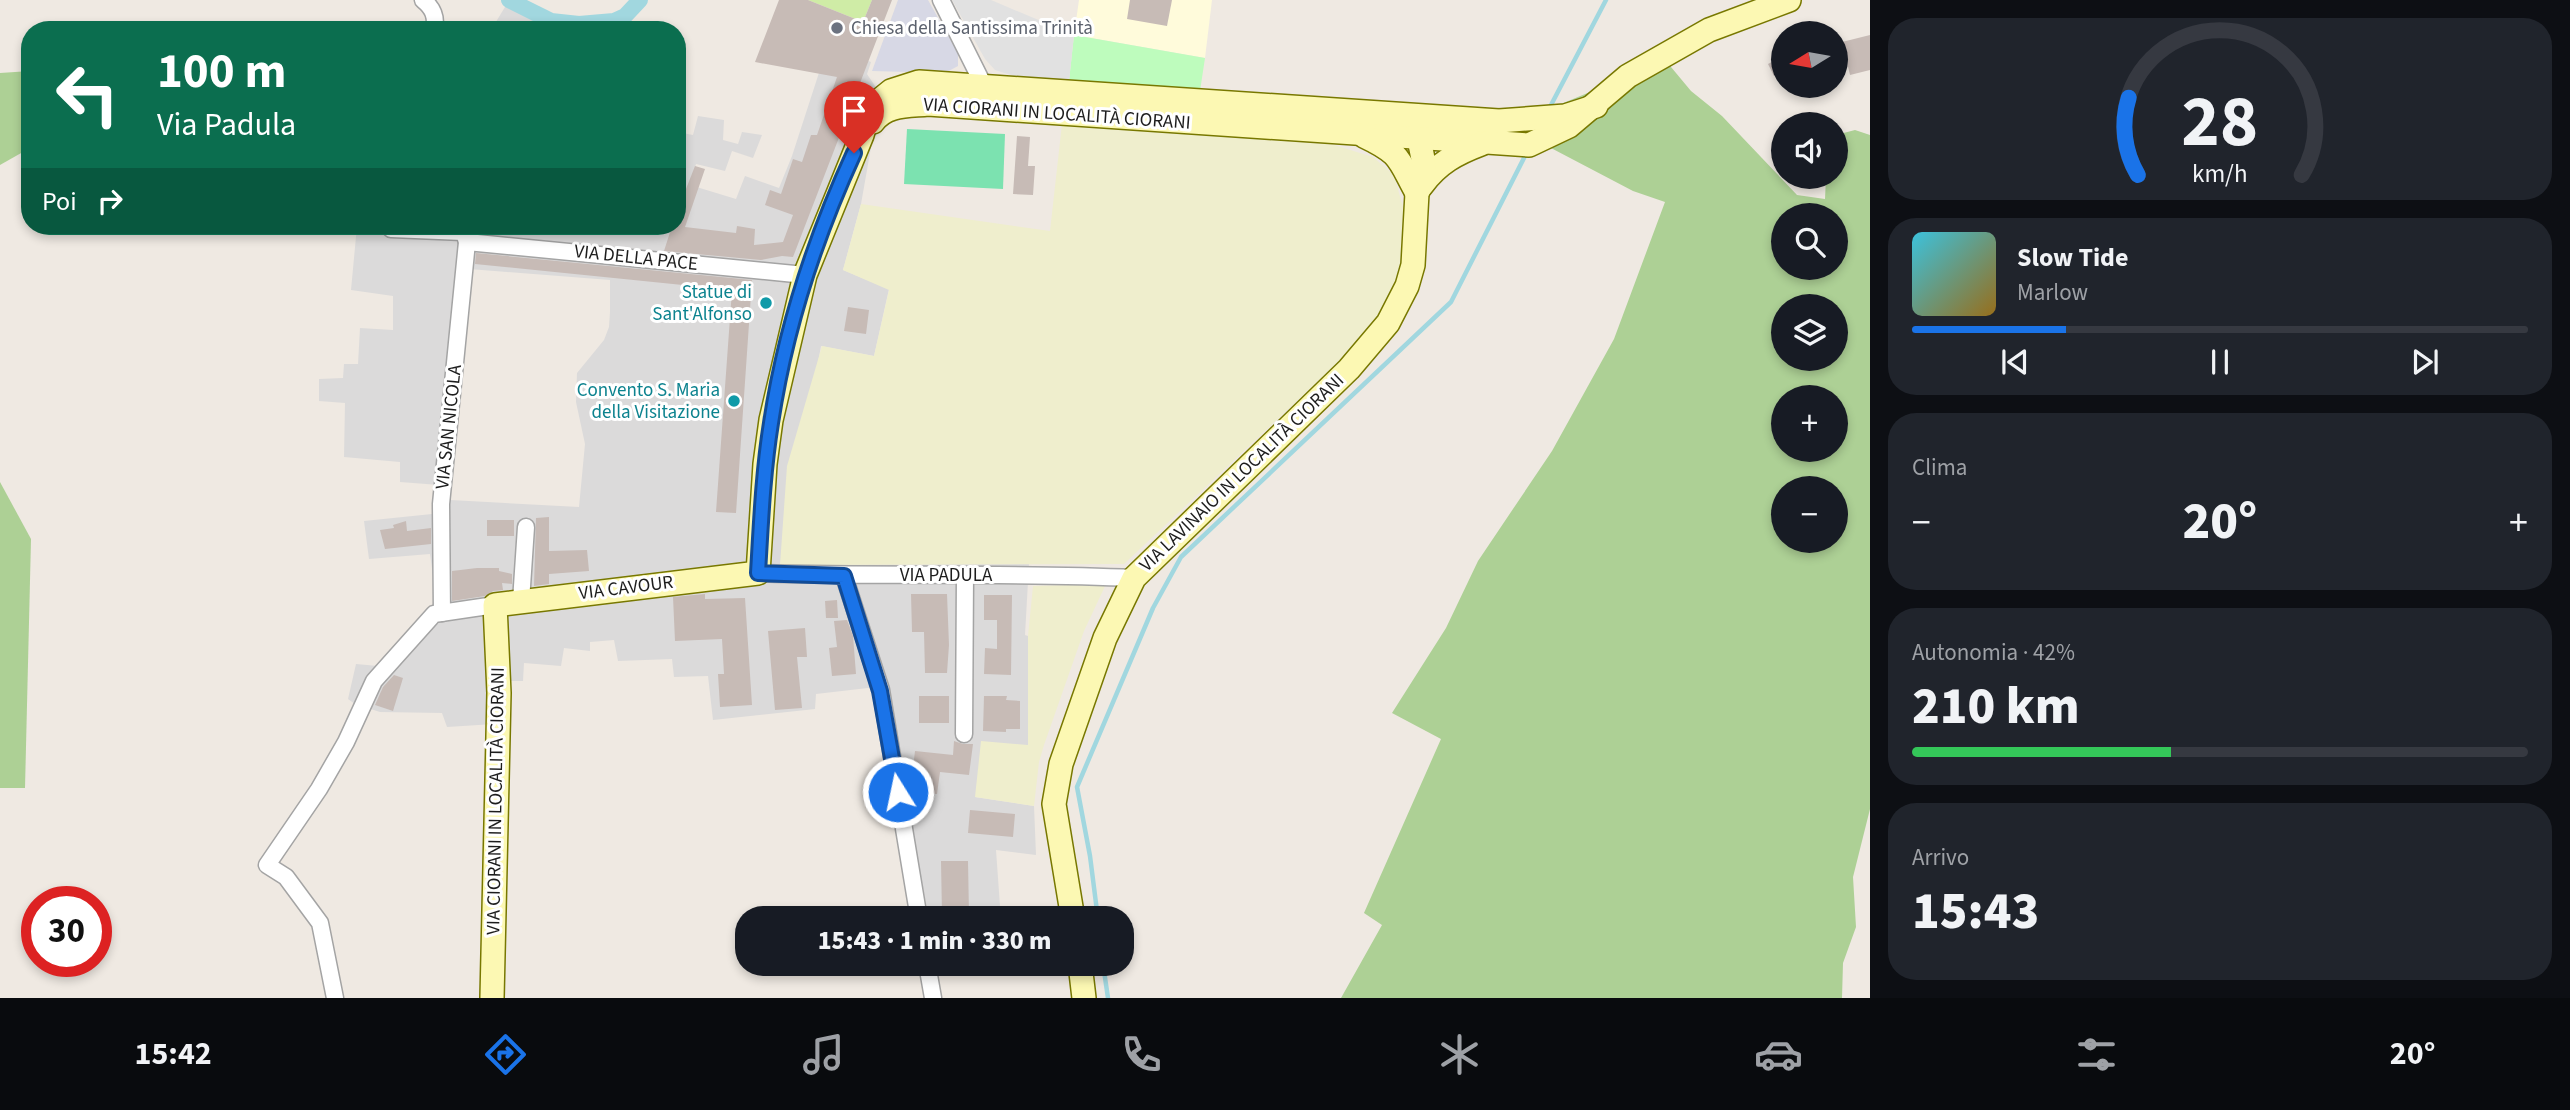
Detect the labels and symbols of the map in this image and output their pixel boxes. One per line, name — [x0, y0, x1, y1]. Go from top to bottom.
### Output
place label: Chiesa della Santissima Trinità — [851, 15, 1093, 42]
marker: Chiesa della Santissima Trinità — [829, 20, 845, 36]
north arrow — [1771, 21, 1848, 98]
pin — [824, 81, 884, 153]
street label: VIA CIORANI IN LOCALITÀ CIORANI — [923, 91, 1191, 137]
street label: VIA DELLA PACE — [573, 238, 699, 278]
place label: Statue di Sant'Alfonso — [652, 279, 752, 328]
marker: Statue di Sant'Alfonso — [758, 295, 774, 311]
street label: VIA SAN NICOLA — [429, 363, 469, 491]
street label: VIA LAVINAIO IN LOCALITÀ CIORANI — [1134, 368, 1350, 578]
place label: Convento S. Maria della Visitazione — [577, 377, 720, 426]
marker: Convento S. Maria della Visitazione — [726, 393, 742, 409]
street label: VIA PADULA — [900, 562, 993, 589]
street label: VIA CAVOUR — [577, 569, 675, 607]
street label: VIA CIORANI IN LOCALITÀ CIORANI — [480, 667, 512, 935]
position arrow — [861, 755, 935, 829]
speed limit sign: 30 — [21, 886, 112, 977]

